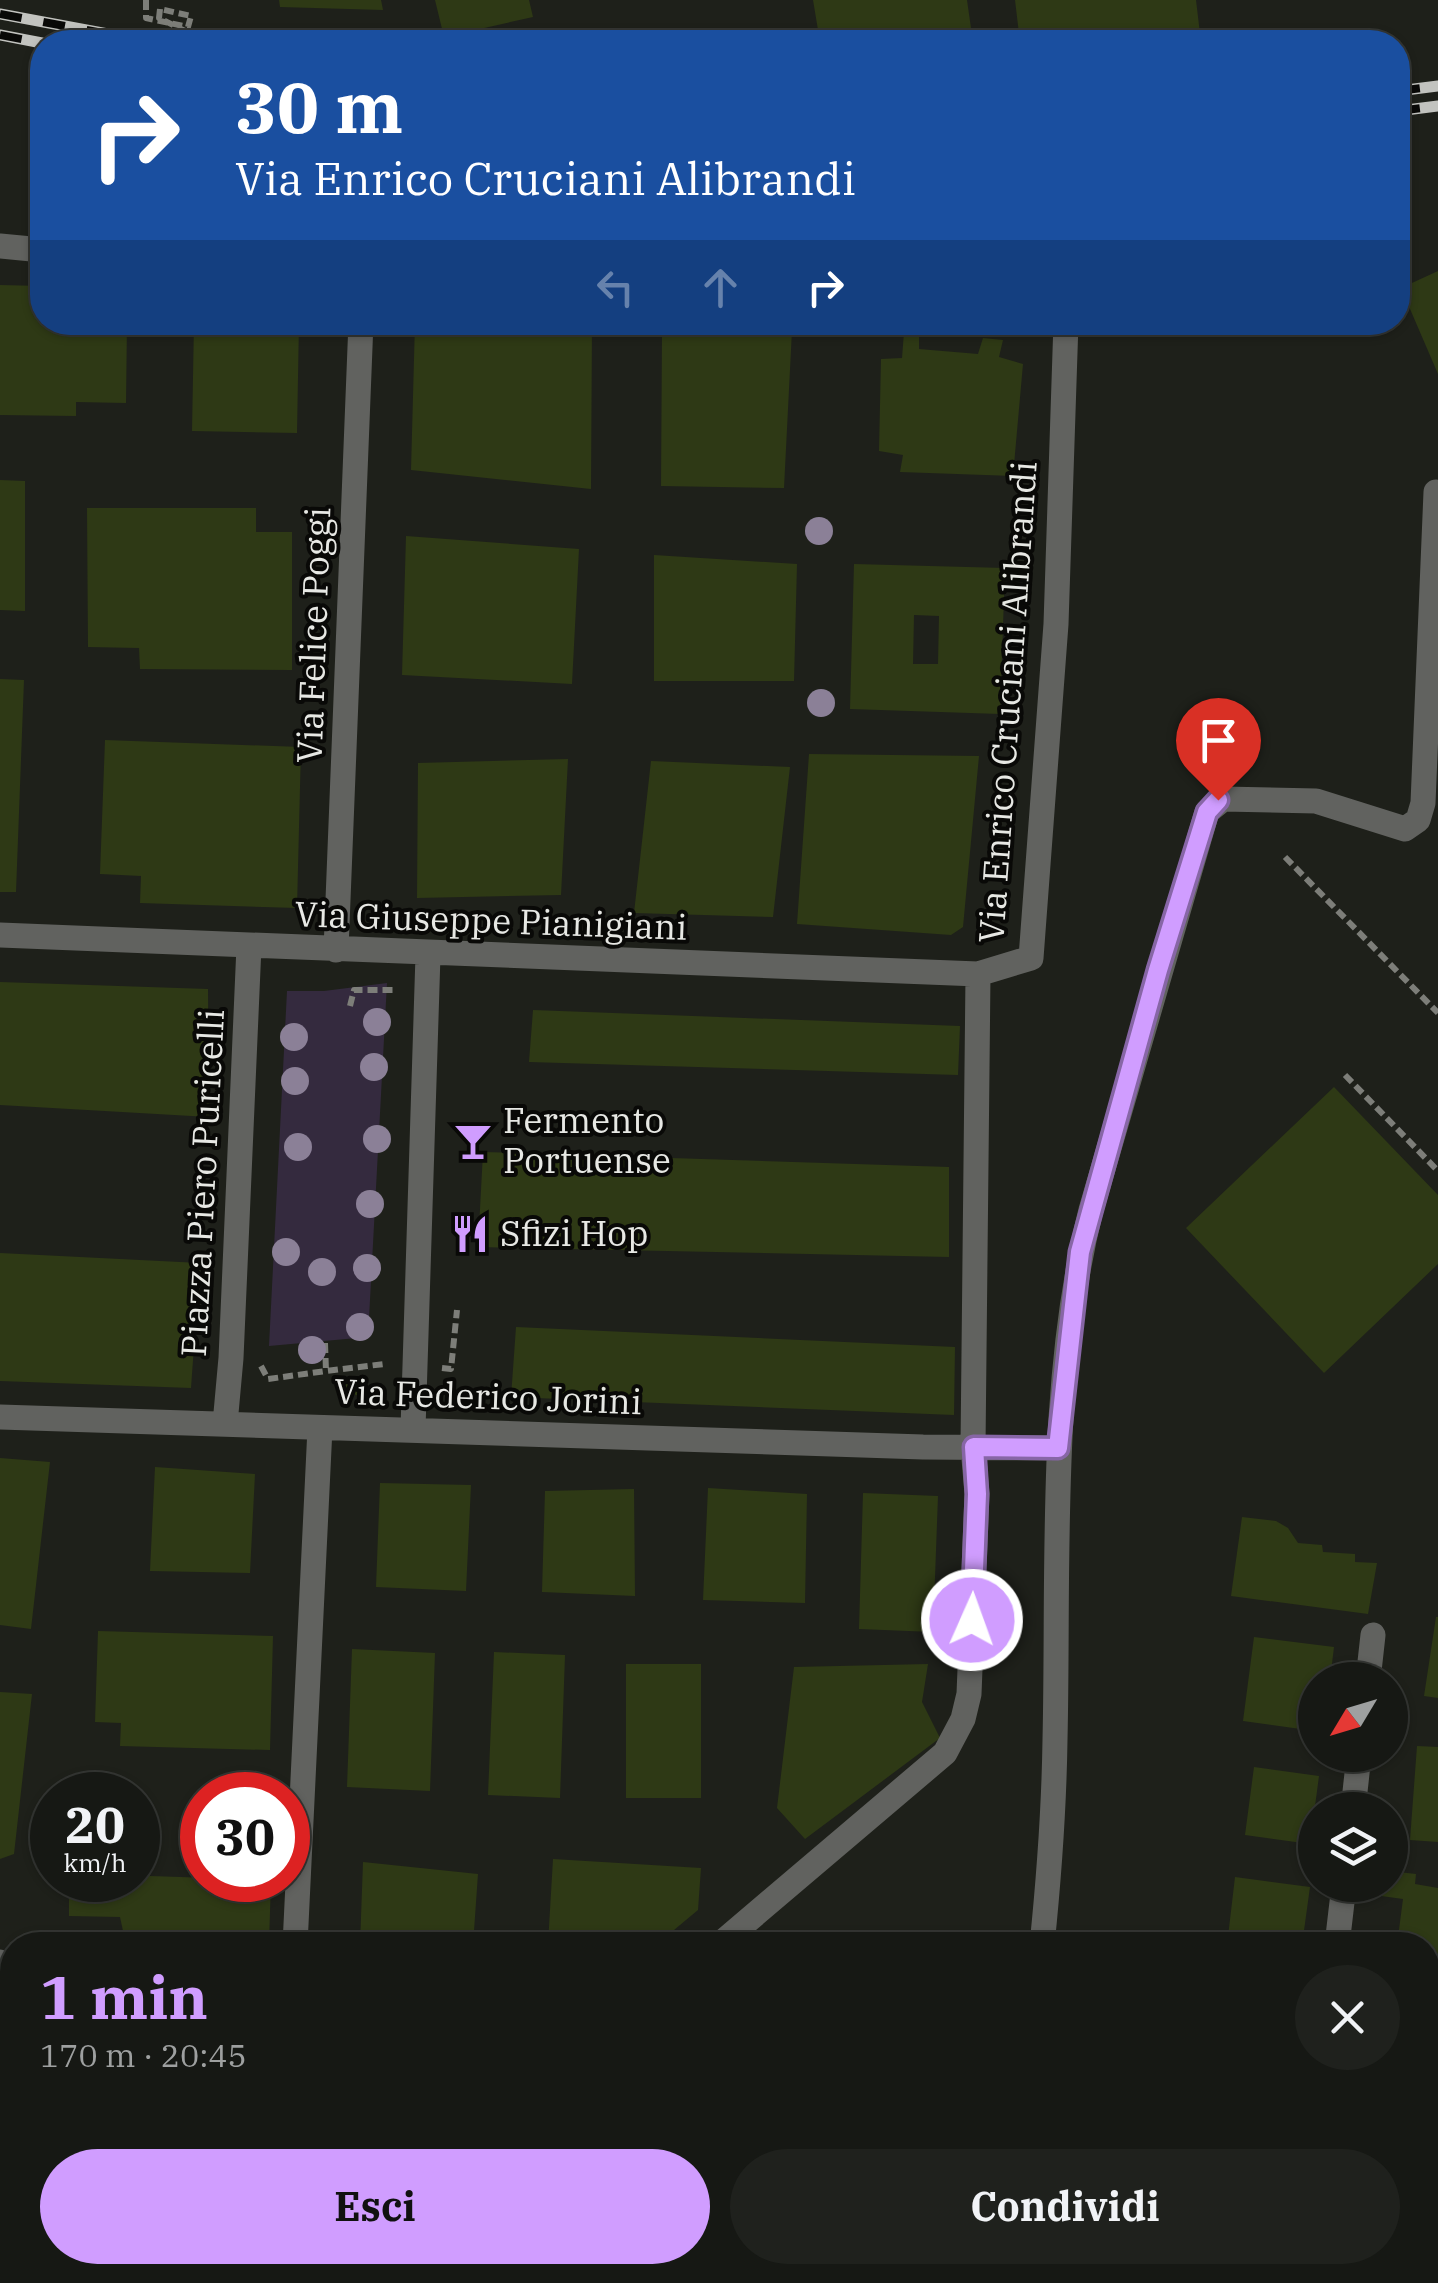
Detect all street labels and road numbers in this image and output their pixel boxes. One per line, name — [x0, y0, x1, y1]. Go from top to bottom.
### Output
street label: Via Enrico Cruciani Alibrandi — [967, 459, 1047, 944]
street label: Via Felice Poggi — [286, 506, 340, 764]
street label: Via Giuseppe Pianigiani — [294, 890, 688, 950]
street label: Piazza Piero Puricelli — [170, 1008, 234, 1358]
street label: Via Federico Jorini — [333, 1368, 643, 1424]

